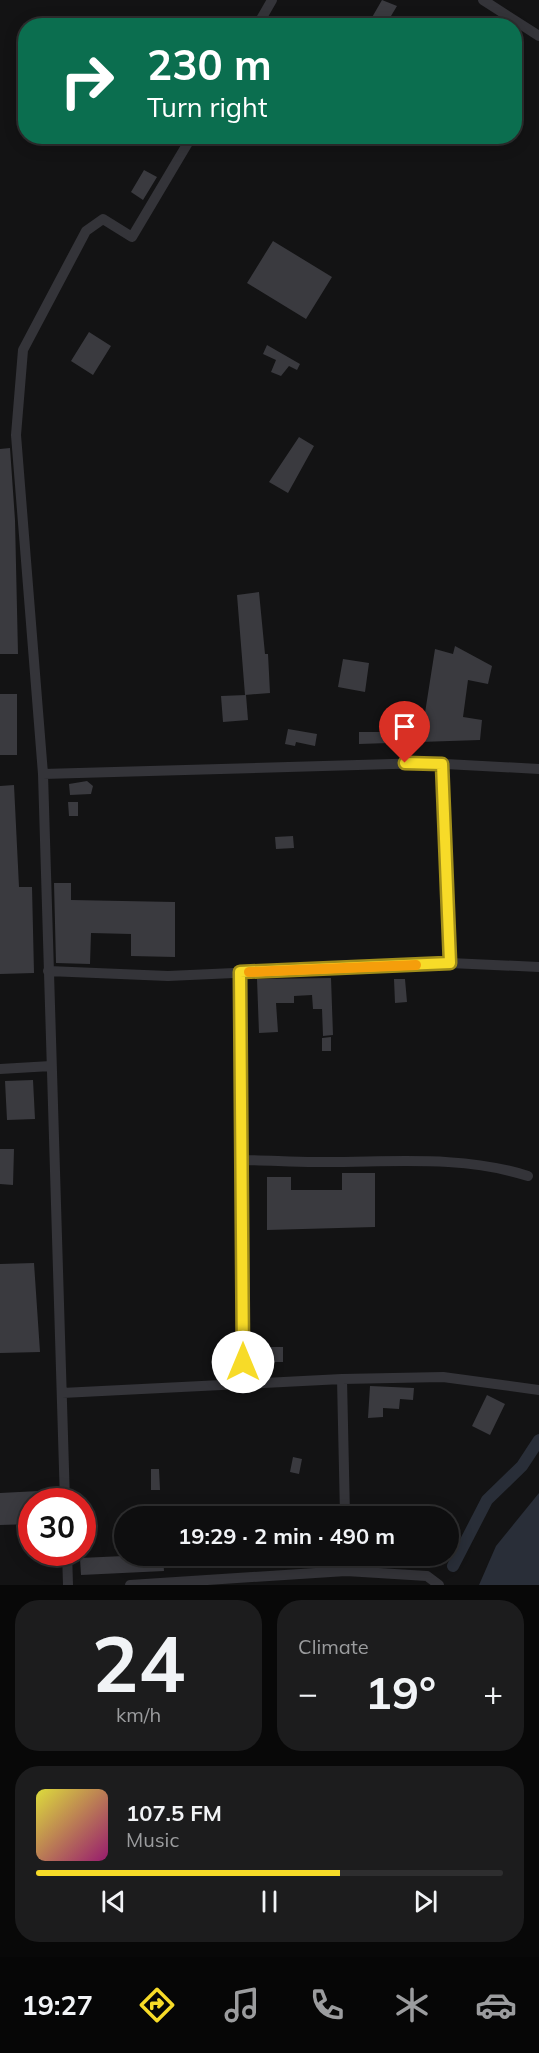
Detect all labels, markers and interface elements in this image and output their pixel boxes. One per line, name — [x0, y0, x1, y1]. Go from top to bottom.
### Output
text: 230 m — [147, 38, 272, 91]
icon: right — [48, 42, 126, 120]
text: Turn right — [147, 90, 267, 124]
pin — [379, 701, 430, 763]
icon: arrive — [388, 710, 421, 743]
position arrow — [211, 1330, 275, 1394]
speed limit sign: 30 — [18, 1488, 96, 1566]
text: 19:29 · 2 min · 490 m — [178, 1522, 395, 1550]
text: 24 — [92, 1614, 185, 1712]
text: Climate — [298, 1634, 369, 1659]
text: 19° — [365, 1664, 436, 1720]
text: − — [298, 1672, 318, 1713]
text: + — [483, 1672, 503, 1713]
text: km/h — [116, 1702, 161, 1727]
text: 107.5 FM — [126, 1799, 222, 1827]
text: Music — [126, 1827, 179, 1852]
icon: previous — [97, 1885, 130, 1918]
icon: pause — [253, 1885, 286, 1918]
icon: next — [409, 1885, 442, 1918]
icon: directions — [136, 1984, 178, 2026]
icon: music — [221, 1984, 263, 2026]
icon: phone — [306, 1984, 348, 2026]
icon: climate — [391, 1984, 433, 2026]
icon: car — [475, 1984, 517, 2026]
text: 19:27 — [21, 1988, 93, 2022]

